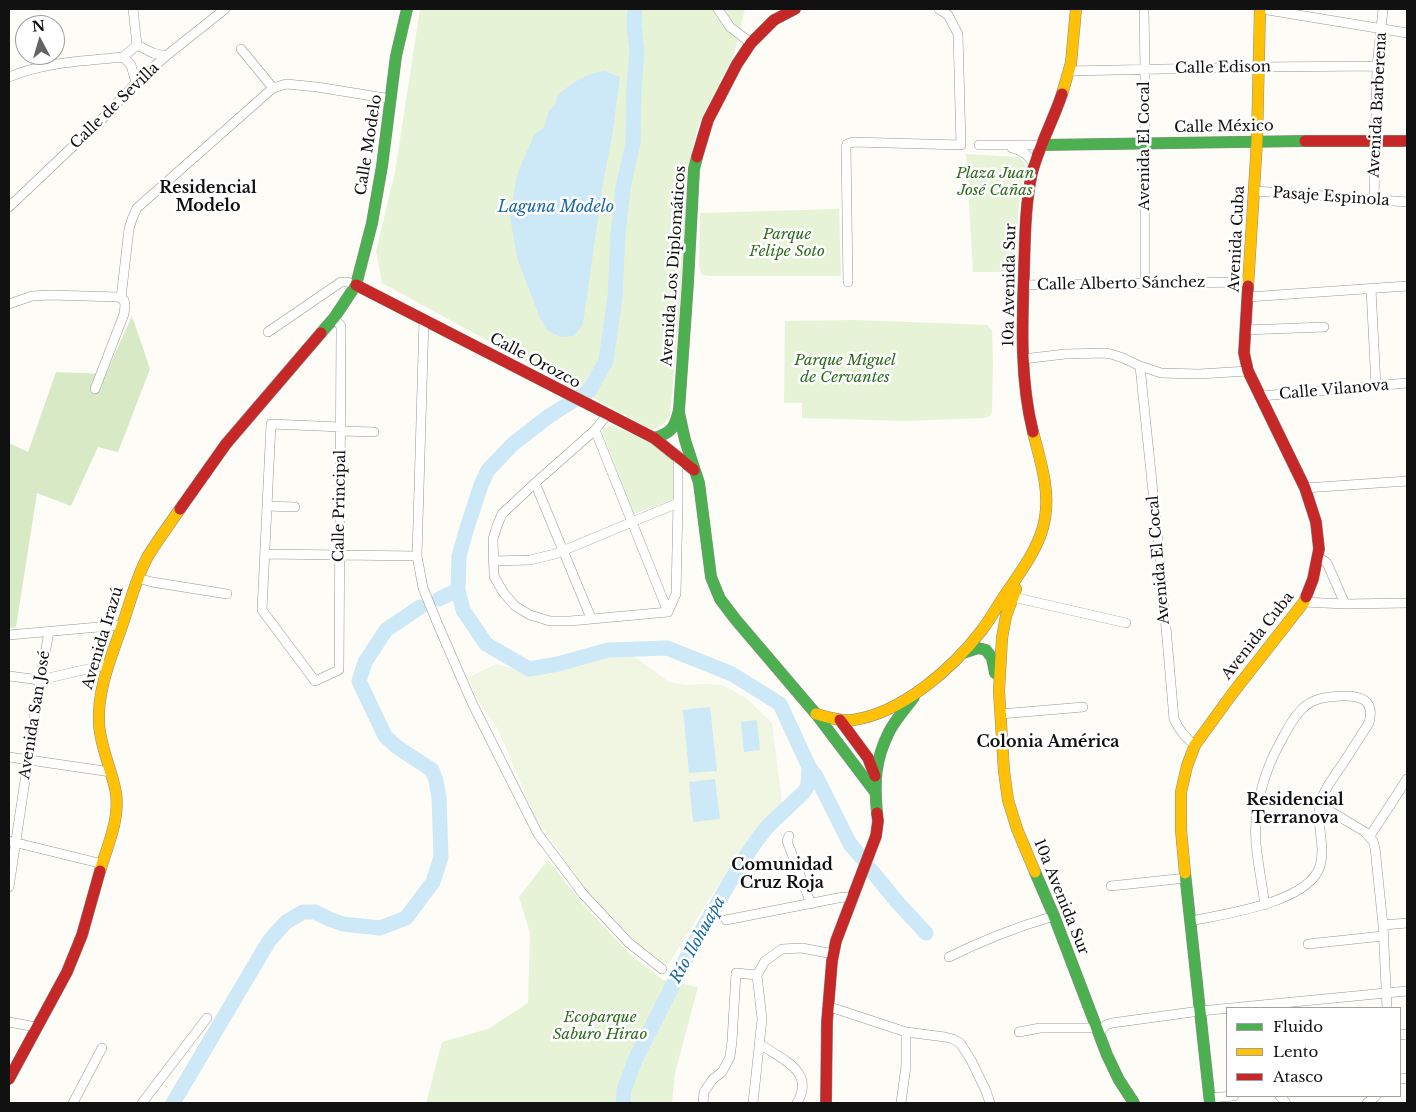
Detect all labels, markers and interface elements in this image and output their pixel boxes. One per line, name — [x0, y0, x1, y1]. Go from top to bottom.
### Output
north arrow — [15, 15, 65, 65]
text: N — [31, 16, 46, 36]
street label: Avenida Barberena — [1365, 32, 1391, 178]
street label: Calle Edison — [1175, 58, 1271, 78]
street label: Calle de Sevilla — [67, 59, 163, 153]
street label: Avenida El Cocal — [1136, 81, 1154, 211]
street label: Calle Modelo — [352, 93, 386, 197]
street label: Calle México — [1174, 117, 1274, 137]
street label: Avenida Los Diplomáticos — [658, 165, 690, 367]
park label: Plaza Juan José Cañas — [956, 165, 1034, 200]
district label: Residencial Modelo — [159, 178, 257, 216]
street label: Pasaje Espinola — [1272, 184, 1390, 210]
street label: Avenida Cuba — [1225, 185, 1249, 293]
water label: Laguna Modelo — [498, 197, 614, 217]
street label: 10a Avenida Sur — [1000, 223, 1020, 347]
park label: Parque Felipe Soto — [749, 226, 825, 261]
street label: Calle Alberto Sánchez — [1037, 274, 1205, 294]
street label: Calle Orozco — [487, 330, 583, 392]
park label: Parque Miguel de Cervantes — [794, 352, 896, 387]
street label: Calle Vilanova — [1278, 376, 1390, 404]
street label: Calle Principal — [330, 450, 350, 562]
street label: Avenida El Cocal — [1144, 495, 1174, 625]
street label: Avenida Irazú — [79, 584, 127, 692]
street label: Avenida Cuba — [1218, 588, 1298, 684]
street label: Avenida San José — [16, 650, 54, 780]
district label: Colonia América — [977, 732, 1119, 752]
district label: Residencial Terranova — [1246, 790, 1344, 828]
street label: 10a Avenida Sur — [1030, 837, 1092, 957]
district label: Comunidad Cruz Roja — [731, 855, 833, 893]
water label: Río Ilohuapa — [666, 893, 730, 987]
legend — [1226, 1007, 1401, 1097]
park label: Ecoparque Saburo Hirao — [553, 1009, 647, 1044]
text: Fluido — [1273, 1017, 1323, 1036]
text: Lento — [1273, 1042, 1318, 1061]
text: Atasco — [1273, 1067, 1323, 1086]

